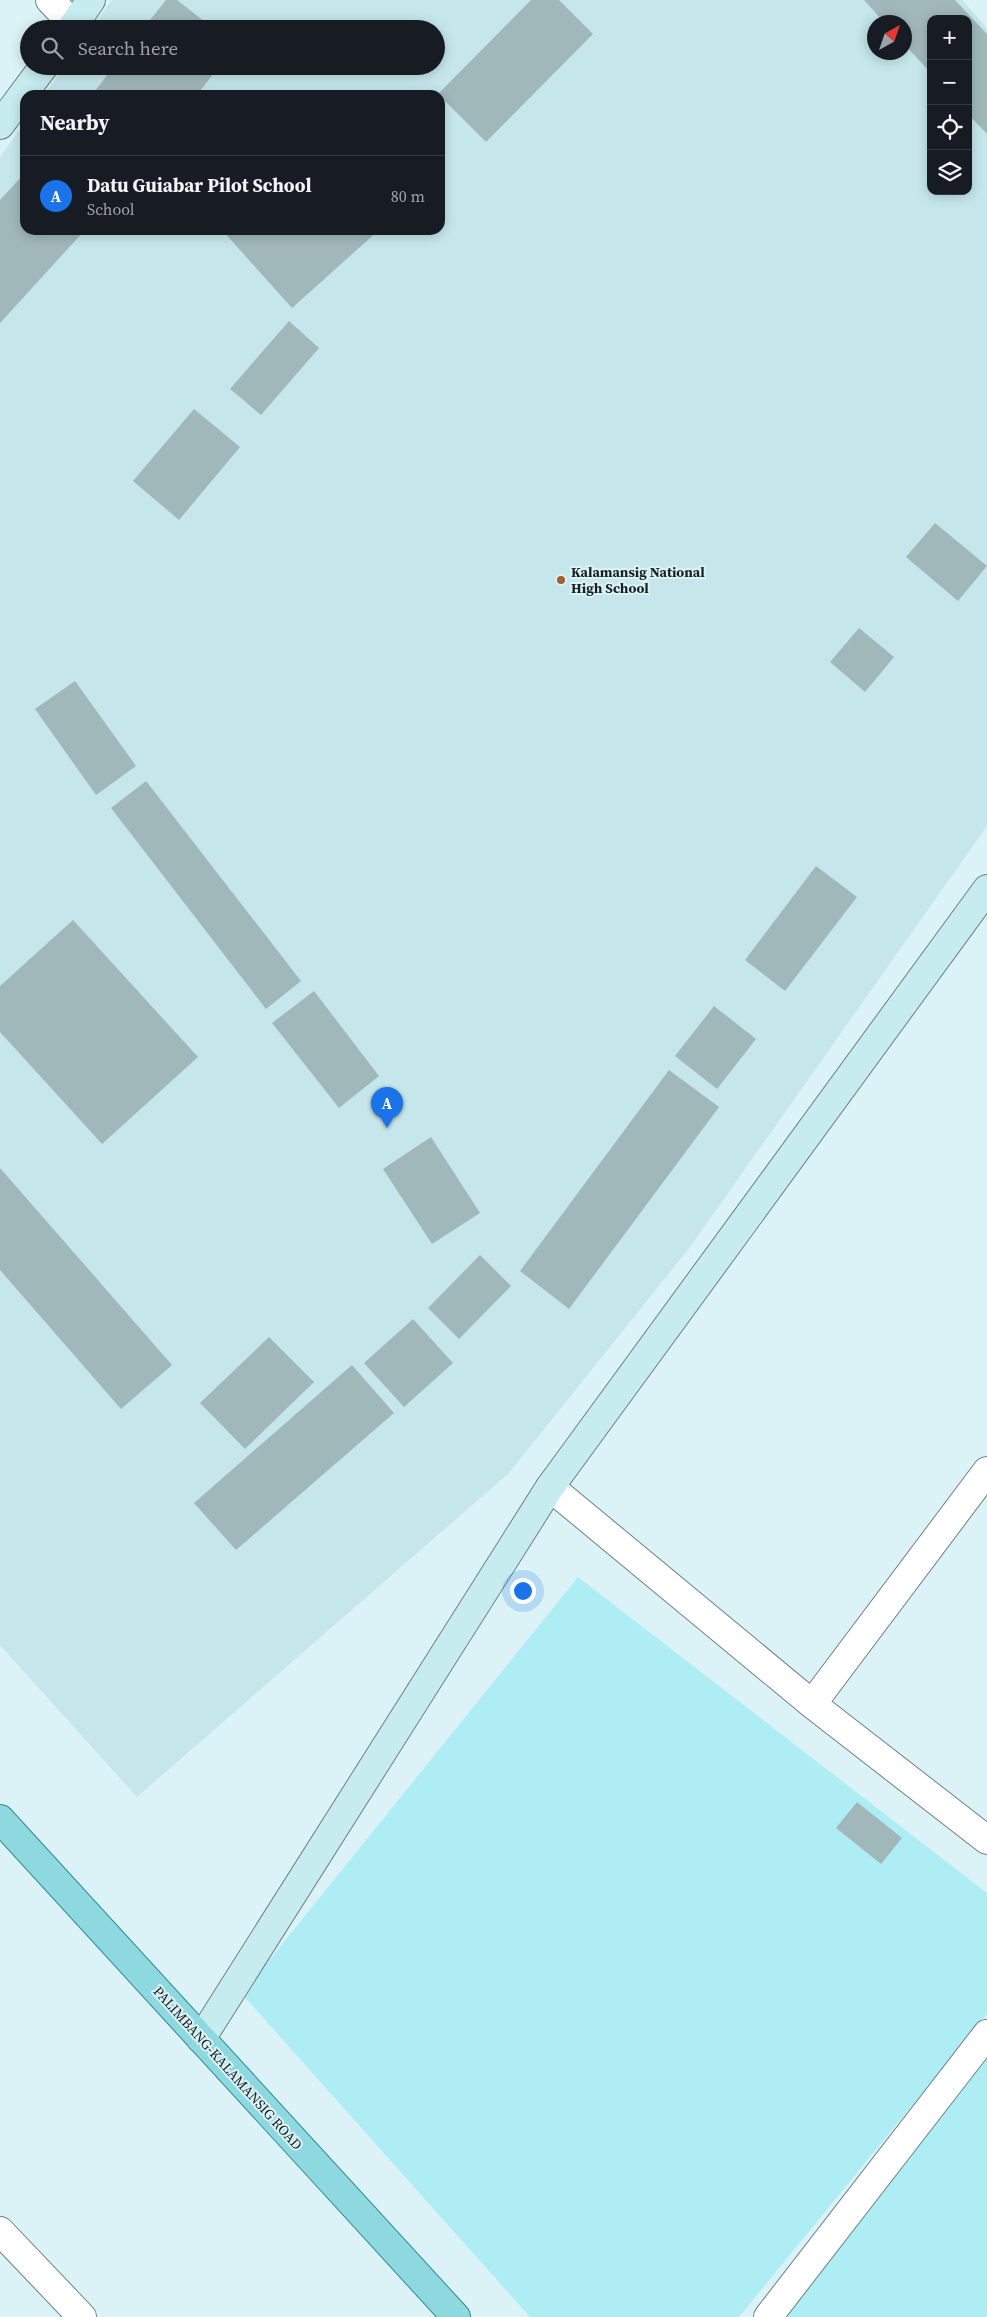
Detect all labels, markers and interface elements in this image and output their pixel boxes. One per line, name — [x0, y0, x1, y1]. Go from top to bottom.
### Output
north arrow — [867, 15, 912, 60]
map controls — [927, 15, 972, 195]
button: + — [927, 15, 972, 60]
search box — [20, 20, 445, 75]
icon: search — [38, 34, 66, 62]
text: Search here — [78, 35, 178, 61]
button: − — [927, 60, 972, 105]
button: locate — [927, 105, 972, 150]
text: Nearby — [40, 108, 110, 137]
button: layers — [927, 150, 972, 195]
text: Datu Guiabar Pilot School — [87, 172, 312, 198]
text: A — [51, 185, 61, 207]
text: 80 m — [391, 185, 425, 207]
text: School — [87, 198, 135, 220]
place label: Kalamansig National High School — [571, 562, 705, 598]
marker: Kalamansig National High School — [555, 574, 567, 586]
pin: A — [371, 1087, 403, 1128]
your location — [510, 1578, 536, 1604]
street label: PALIMBANG-KALAMANSIG ROAD — [149, 1982, 307, 2154]

